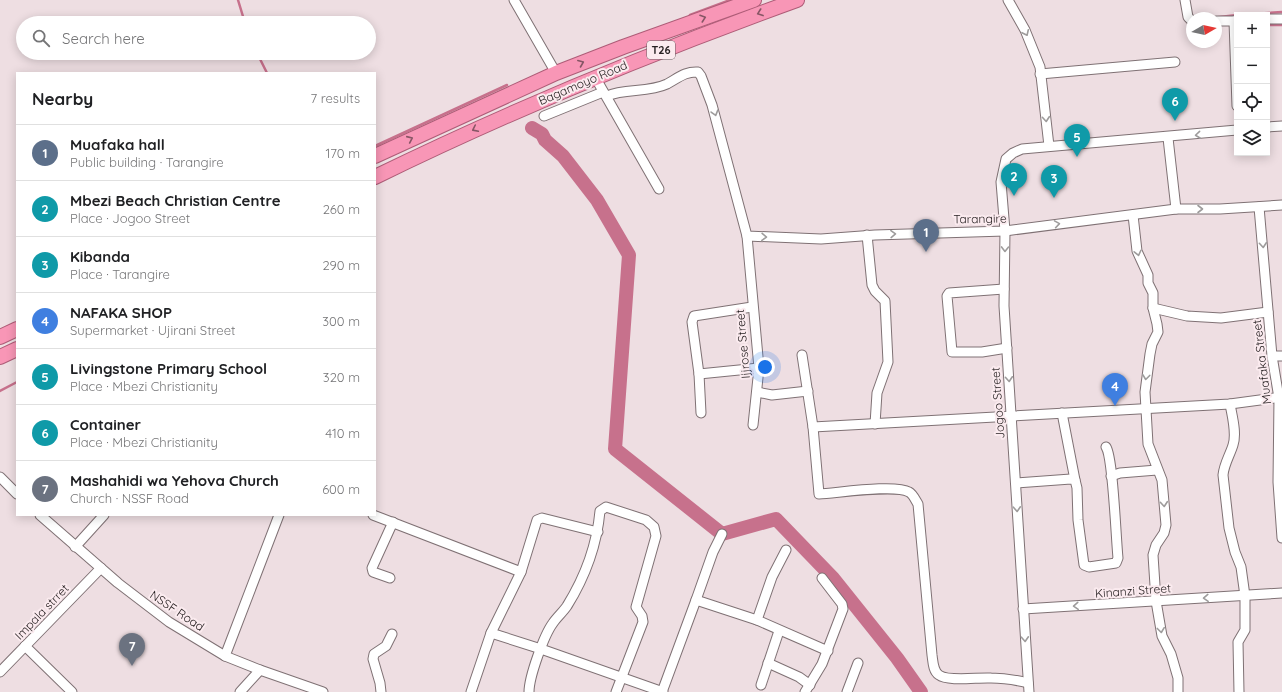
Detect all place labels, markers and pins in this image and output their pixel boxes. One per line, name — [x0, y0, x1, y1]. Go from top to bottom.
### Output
pin: 6 — [1162, 88, 1188, 121]
pin: 5 — [1064, 124, 1090, 157]
pin: 2 — [1001, 163, 1027, 196]
pin: 3 — [1041, 165, 1067, 198]
pin: 1 — [913, 219, 939, 252]
pin: 4 — [1102, 373, 1128, 406]
pin: 7 — [119, 633, 145, 666]

